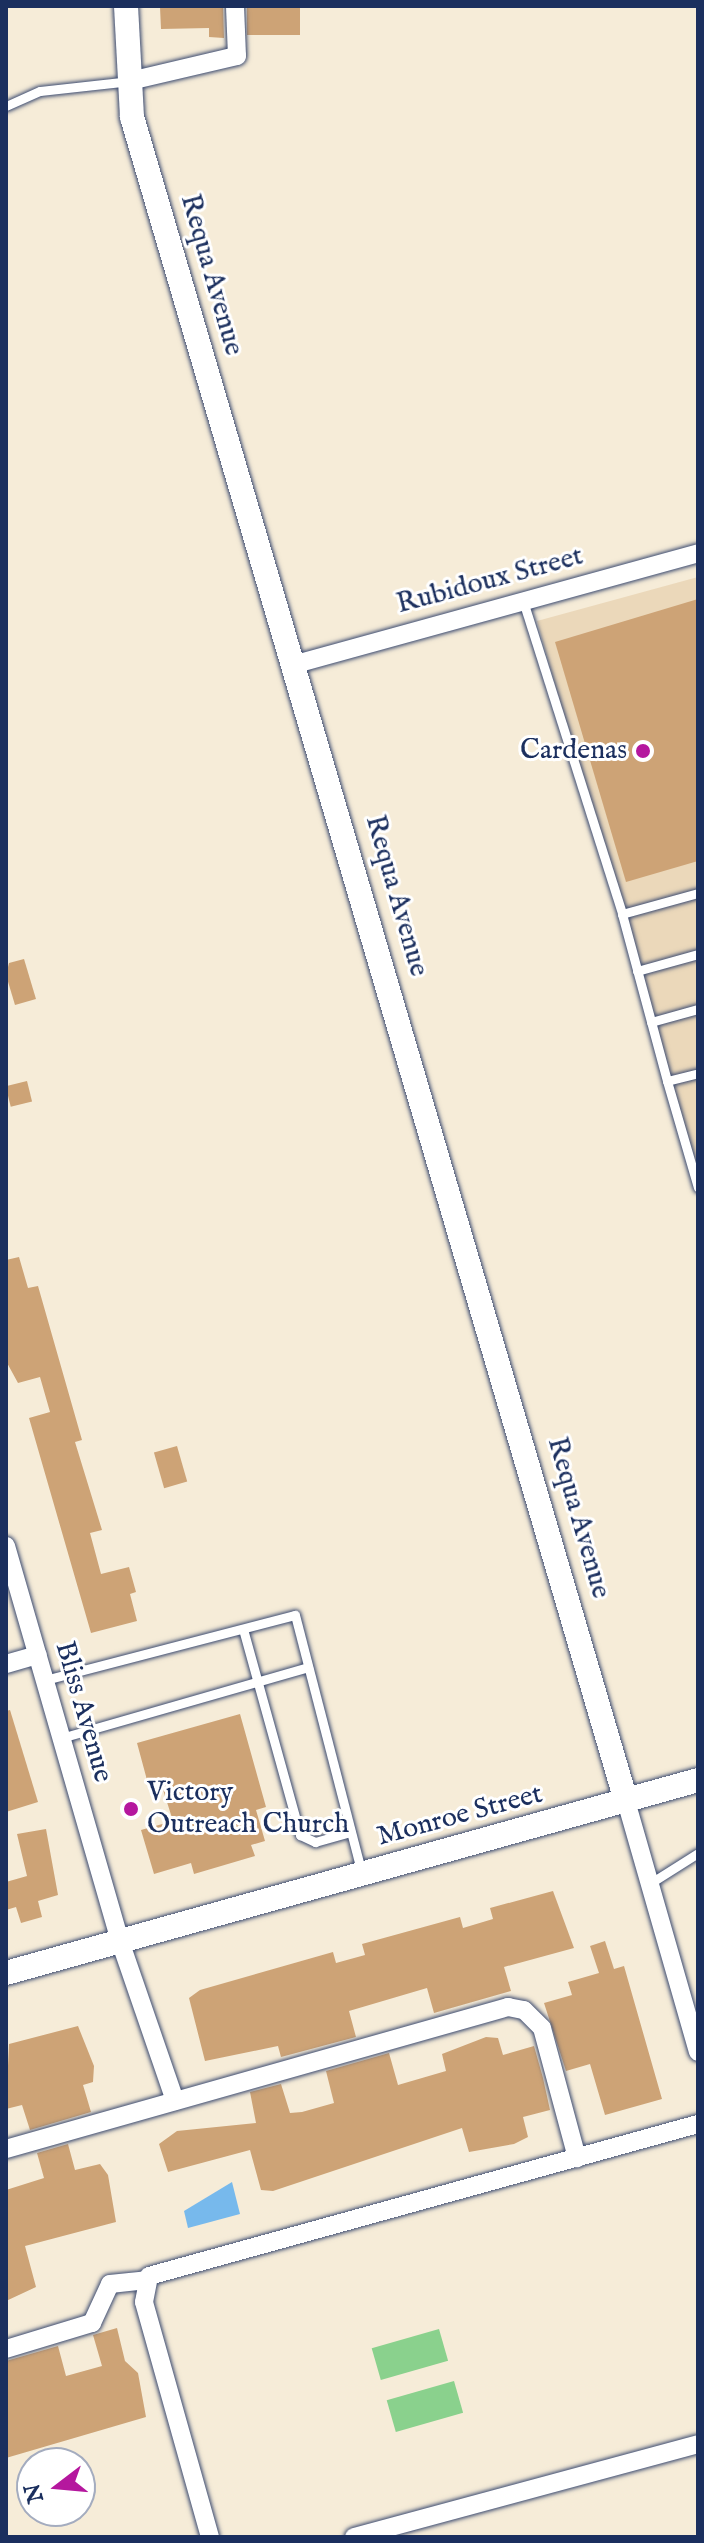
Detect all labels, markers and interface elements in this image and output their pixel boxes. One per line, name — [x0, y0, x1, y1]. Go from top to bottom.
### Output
street label: Requa Avenue — [172, 191, 250, 359]
street label: Rubidoux Street — [393, 540, 587, 622]
place label: Cardenas — [520, 734, 627, 768]
marker: Cardenas — [634, 742, 652, 760]
street label: Requa Avenue — [357, 812, 435, 980]
street label: Requa Avenue — [539, 1434, 617, 1602]
street label: Bliss Avenue — [47, 1638, 119, 1786]
place label: Victory Outreach Church — [147, 1776, 349, 1842]
street label: Monroe Street — [374, 1778, 546, 1854]
marker: Victory Outreach Church — [122, 1800, 140, 1818]
north arrow — [16, 2447, 96, 2527]
text: N — [19, 2480, 51, 2506]

